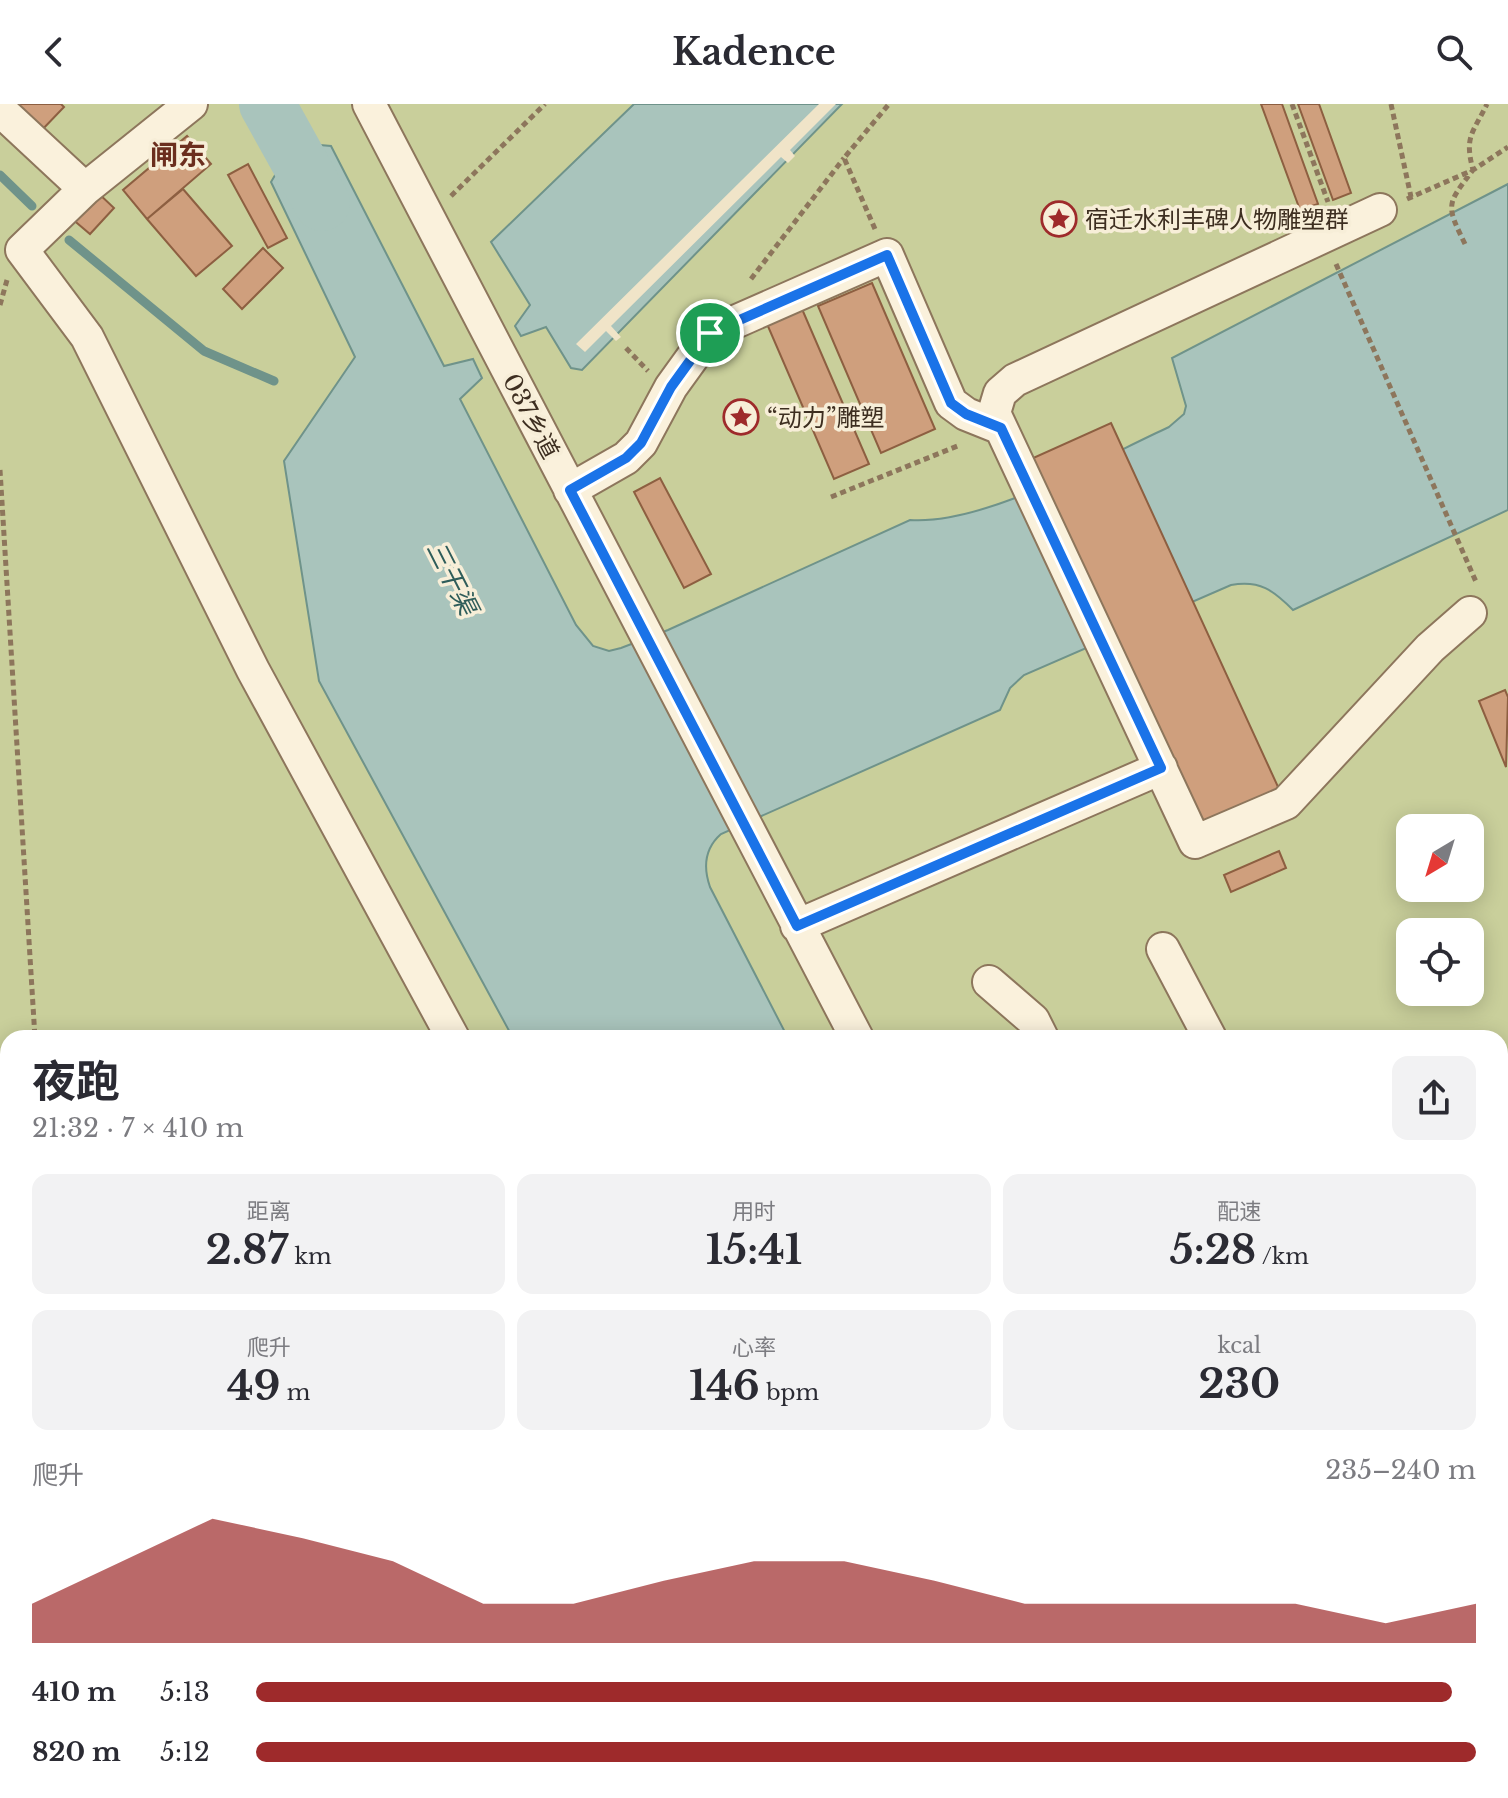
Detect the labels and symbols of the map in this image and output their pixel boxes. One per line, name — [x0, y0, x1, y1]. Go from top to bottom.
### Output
district label: 闸东 — [150, 138, 206, 173]
place icon: 宿迁水利丰碑人物雕塑群 — [1040, 200, 1078, 238]
place label: 宿迁水利丰碑人物雕塑群 — [1085, 205, 1349, 234]
pin — [676, 299, 744, 367]
street label: 037乡道 — [497, 369, 565, 463]
place icon: “动力”雕塑 — [722, 398, 760, 436]
place label: “动力”雕塑 — [767, 403, 884, 432]
water label: 三干渠 — [420, 536, 486, 624]
north arrow — [1396, 814, 1484, 902]

